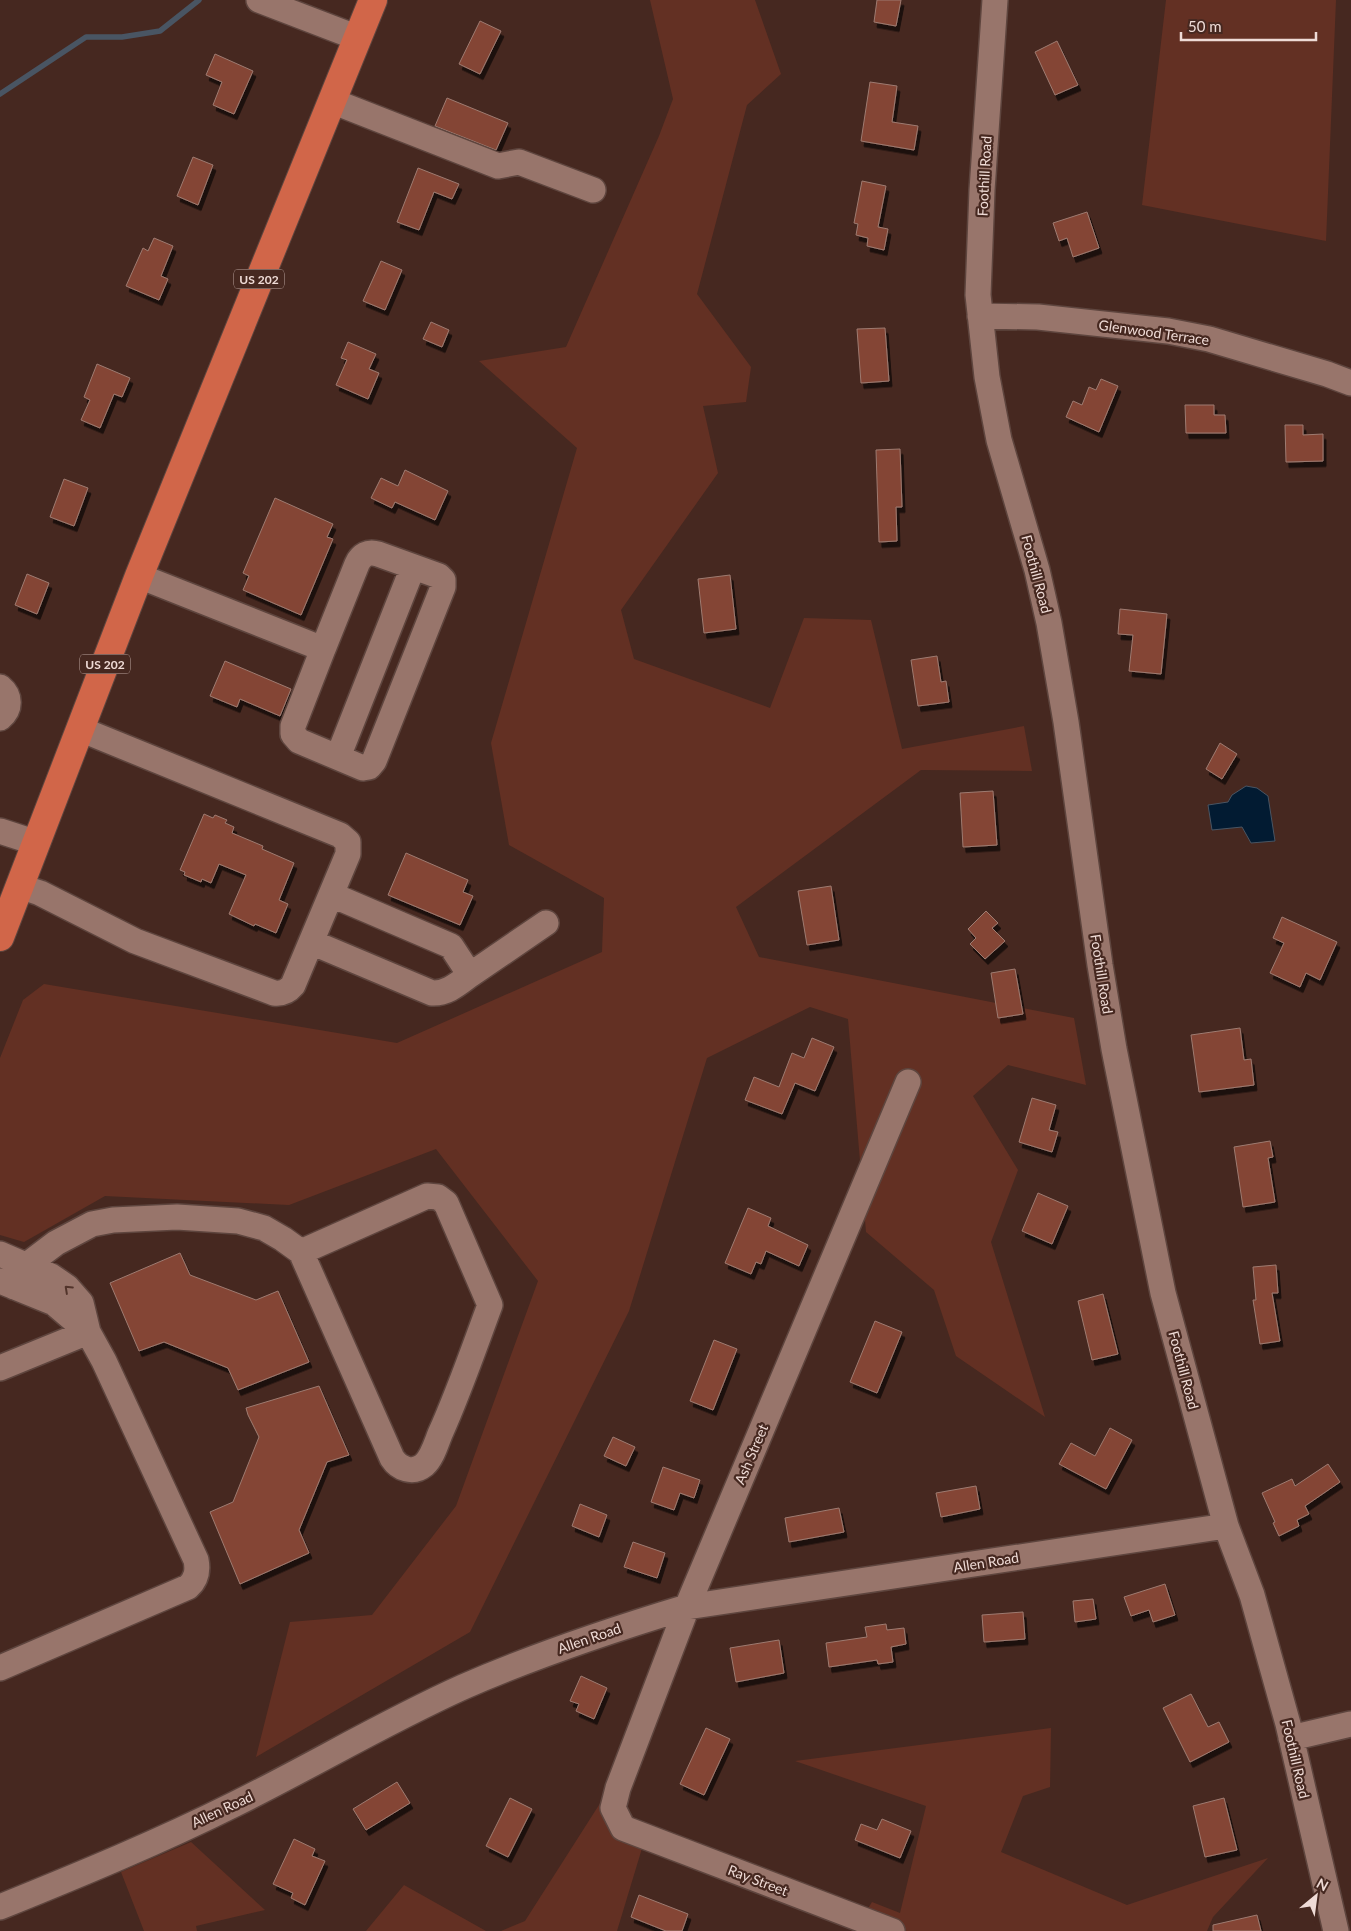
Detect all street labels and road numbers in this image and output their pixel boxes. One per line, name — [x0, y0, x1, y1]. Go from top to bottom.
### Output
street label: Foothill Road — [973, 135, 995, 217]
road number: US 202 — [234, 270, 284, 288]
street label: Glenwood Terrace — [1098, 316, 1210, 348]
street label: Foothill Road — [1018, 533, 1056, 615]
road number: US 202 — [80, 654, 130, 674]
street label: Foothill Road — [1087, 933, 1117, 1015]
street label: Foothill Road — [1165, 1329, 1203, 1411]
street label: Ash Street — [731, 1421, 771, 1487]
street label: Allen Road — [952, 1548, 1020, 1576]
street label: Allen Road — [555, 1619, 623, 1657]
street label: Foothill Road — [1279, 1718, 1313, 1800]
street label: Allen Road — [189, 1787, 255, 1831]
street label: Ray Street — [726, 1861, 790, 1899]

